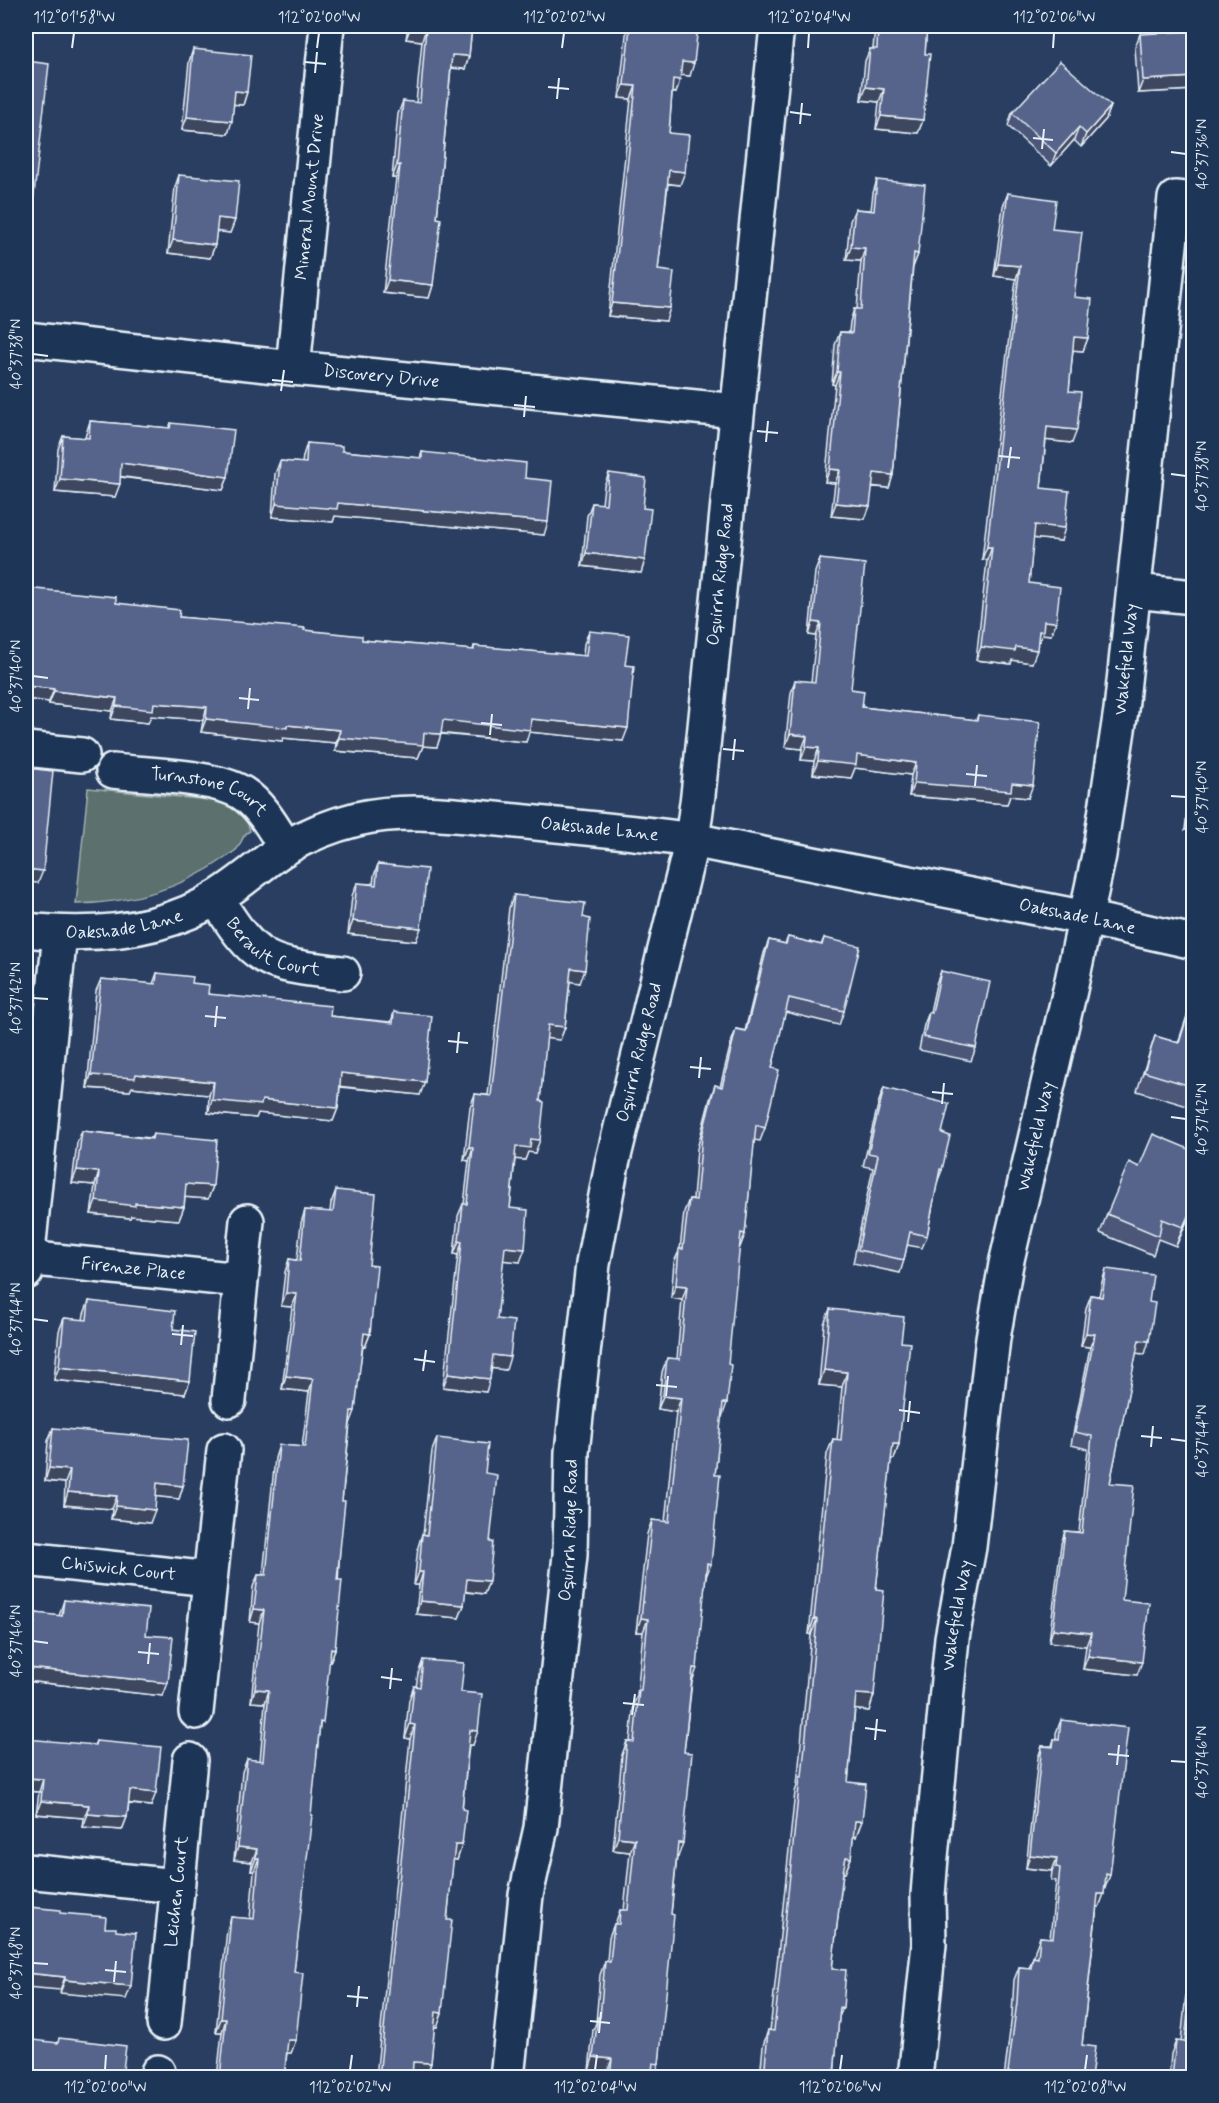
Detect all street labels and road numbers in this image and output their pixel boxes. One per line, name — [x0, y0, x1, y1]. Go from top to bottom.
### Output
street label: Mineral Mount Drive — [290, 113, 330, 281]
street label: Discovery Drive — [321, 359, 441, 394]
street label: Oquirrh Ridge Road — [701, 502, 740, 647]
street label: Wakefield Way — [1109, 602, 1144, 716]
street label: Turnstone Court — [150, 762, 273, 822]
street label: Oakshade Lane — [539, 812, 660, 848]
street label: Oakshade Lane — [1017, 893, 1138, 941]
street label: Oakshade Lane — [65, 904, 186, 945]
street label: Berault Court — [220, 913, 322, 982]
street label: Oquirrh Ridge Road — [611, 980, 668, 1125]
street label: Wakefield Way — [1011, 1079, 1060, 1194]
street label: Firenze Place — [80, 1252, 187, 1286]
street label: Oquirrh Ridge Road — [553, 1459, 584, 1602]
street label: Chiswick Court — [60, 1551, 177, 1587]
street label: Wakefield Way — [937, 1558, 978, 1672]
street label: Leichen Court — [160, 1834, 194, 1948]

